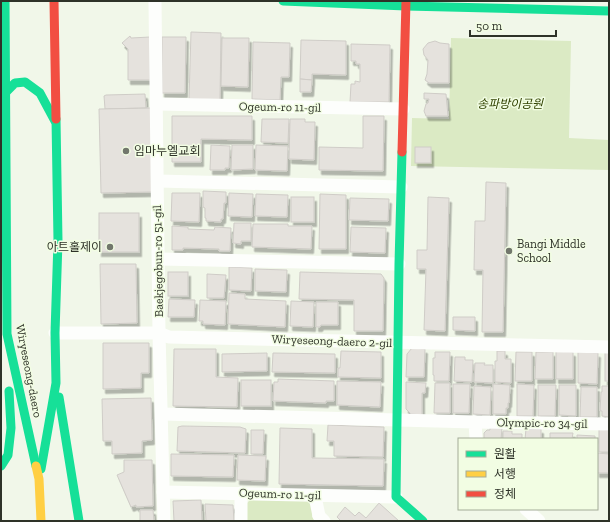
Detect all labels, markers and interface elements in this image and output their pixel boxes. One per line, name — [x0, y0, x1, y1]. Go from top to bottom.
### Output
scale bar — [470, 12, 556, 38]
text: 50 m — [476, 19, 503, 33]
park label: 송파방이공원 — [477, 97, 544, 111]
street label: Ogeum-ro 11-gil — [239, 99, 321, 115]
place label: 임마누엘교회 — [134, 144, 200, 158]
marker: 임마누엘교회 — [121, 146, 131, 156]
street label: Baekjegobun-ro 51-gil — [150, 205, 167, 317]
place label: Bangi Middle School — [517, 237, 586, 265]
place label: 아트홀제이 — [47, 240, 102, 254]
marker: 아트홀제이 — [105, 242, 115, 252]
marker: Bangi Middle School — [504, 246, 514, 256]
street label: Wiryeseong-daero — [13, 323, 45, 419]
street label: Wiryeseong-daero 2-gil — [271, 332, 393, 350]
street label: Olympic-ro 34-gil — [496, 415, 588, 431]
legend — [458, 438, 598, 510]
text: 원활 — [494, 447, 516, 461]
text: 서행 — [494, 467, 516, 481]
street label: Ogeum-ro 11-gil — [239, 486, 321, 502]
text: 정체 — [494, 487, 516, 501]

